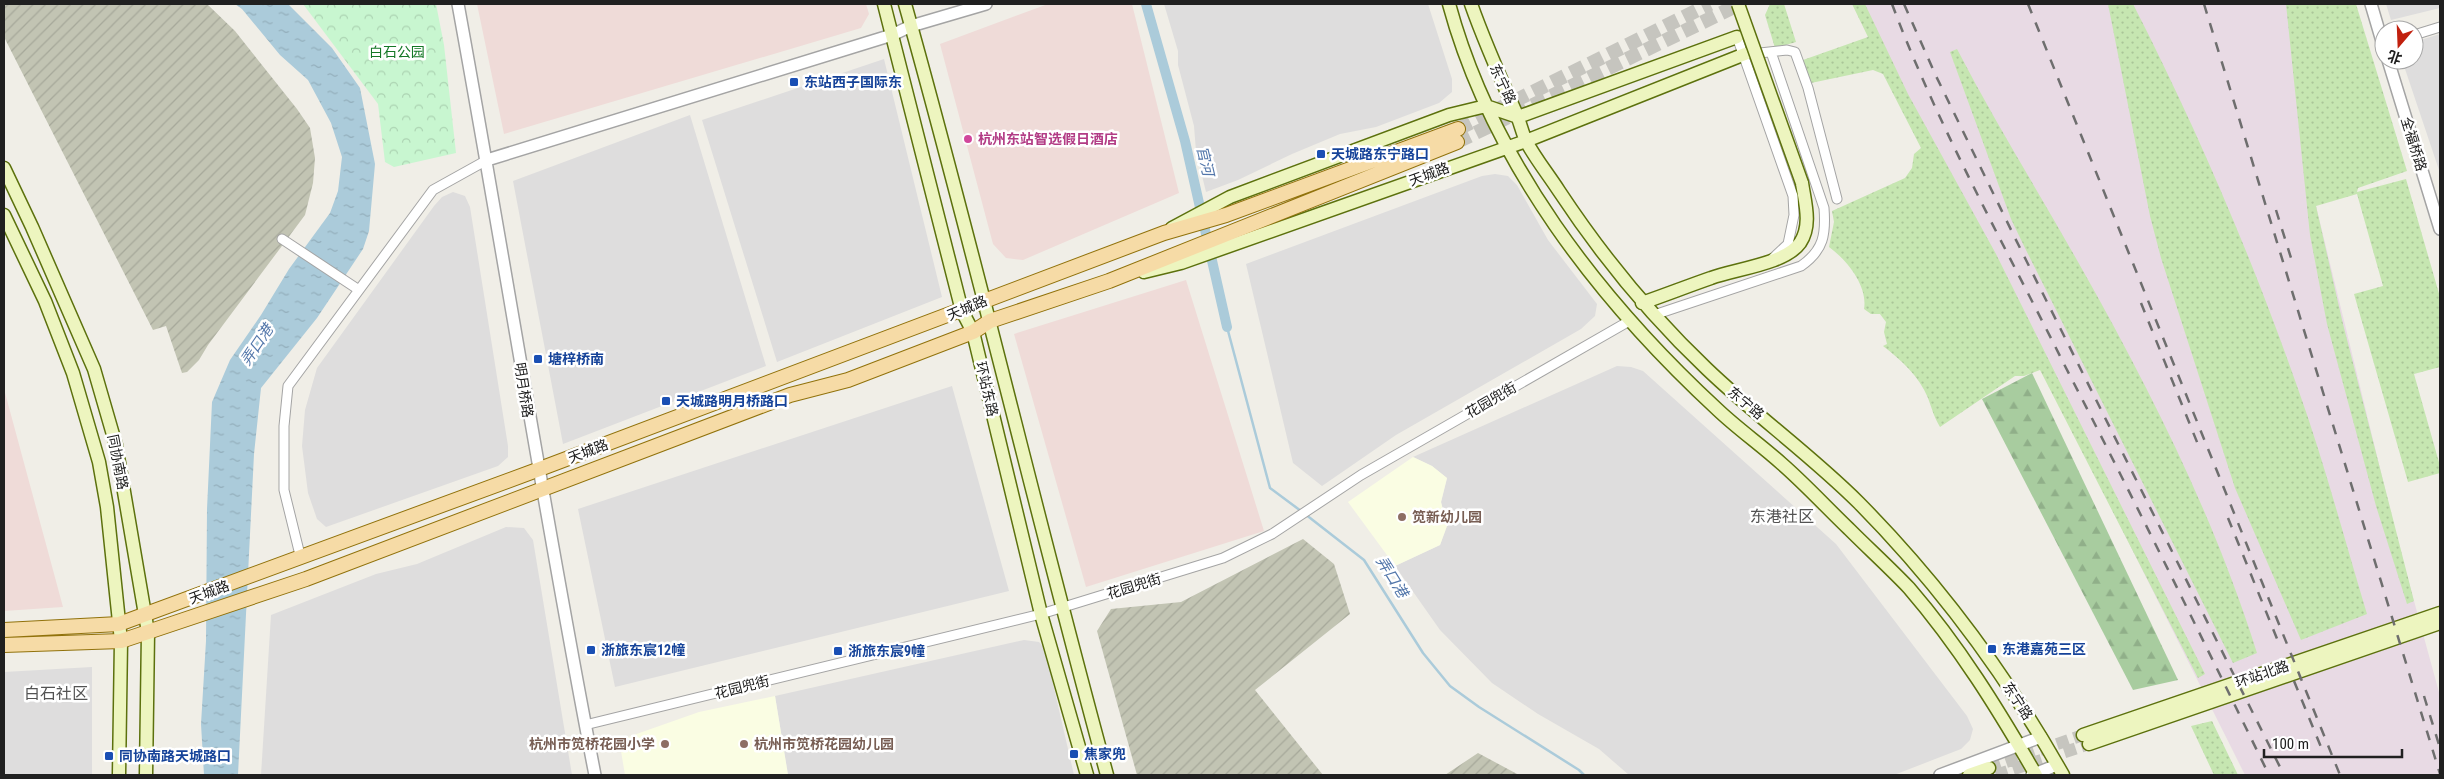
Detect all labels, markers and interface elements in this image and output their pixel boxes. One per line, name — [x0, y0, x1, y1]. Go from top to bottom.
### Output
north arrow — [2374, 20, 2424, 70]
park label: 白石公园 — [369, 44, 425, 60]
text: 北 — [2386, 47, 2404, 67]
street label: 东宁路 — [1487, 62, 1519, 106]
place label: 东站西子国际东 — [804, 74, 902, 90]
marker: 东站西子国际东 — [788, 76, 800, 88]
street label: 全福桥路 — [2398, 115, 2430, 173]
place label: 杭州东站智选假日酒店 — [978, 131, 1118, 147]
marker: 杭州东站智选假日酒店 — [962, 133, 974, 145]
water label: 官河 — [1193, 144, 1218, 181]
place label: 天城路东宁路口 — [1331, 146, 1429, 162]
marker: 天城路东宁路口 — [1315, 148, 1327, 160]
street label: 天城路 — [1407, 159, 1451, 189]
street label: 天城路 — [945, 292, 989, 324]
water label: 弄口港 — [237, 320, 278, 369]
place label: 塘梓桥南 — [548, 351, 604, 367]
marker: 塘梓桥南 — [532, 353, 544, 365]
street label: 环站东路 — [973, 360, 1001, 418]
street label: 明月桥路 — [512, 361, 536, 419]
street label: 花园兜街 — [1463, 379, 1519, 421]
street label: 东宁路 — [1725, 383, 1767, 423]
place label: 天城路明月桥路口 — [676, 393, 788, 409]
marker: 天城路明月桥路口 — [660, 395, 672, 407]
street label: 同协南路 — [105, 433, 131, 491]
street label: 天城路 — [566, 436, 610, 466]
district label: 东港社区 — [1750, 507, 1814, 526]
place label: 笕新幼儿园 — [1412, 509, 1482, 525]
marker: 笕新幼儿园 — [1396, 511, 1408, 523]
water label: 弄口港 — [1372, 553, 1413, 603]
street label: 花园兜街 — [1105, 570, 1163, 602]
street label: 天城路 — [187, 577, 231, 607]
place label: 东港嘉苑三区 — [2002, 641, 2086, 657]
place label: 浙旅东宸12幢 — [601, 642, 685, 658]
place label: 浙旅东宸9幢 — [848, 643, 925, 659]
marker: 东港嘉苑三区 — [1986, 643, 1998, 655]
marker: 浙旅东宸12幢 — [585, 644, 597, 656]
marker: 浙旅东宸9幢 — [832, 645, 844, 657]
street label: 环站北路 — [2233, 657, 2291, 691]
street label: 花园兜街 — [713, 672, 771, 702]
street label: 东宁路 — [2000, 679, 2036, 723]
district label: 白石社区 — [24, 684, 88, 703]
scale bar — [2264, 726, 2402, 758]
text: 100 m — [2272, 735, 2309, 753]
place label: 杭州市笕桥花园小学 — [529, 736, 655, 752]
place label: 杭州市笕桥花园幼儿园 — [754, 736, 894, 752]
marker: 杭州市笕桥花园小学 — [659, 738, 671, 750]
marker: 杭州市笕桥花园幼儿园 — [738, 738, 750, 750]
place label: 焦家兜 — [1084, 746, 1126, 762]
place label: 同协南路天城路口 — [119, 748, 231, 764]
marker: 焦家兜 — [1068, 748, 1080, 760]
marker: 同协南路天城路口 — [103, 750, 115, 762]

